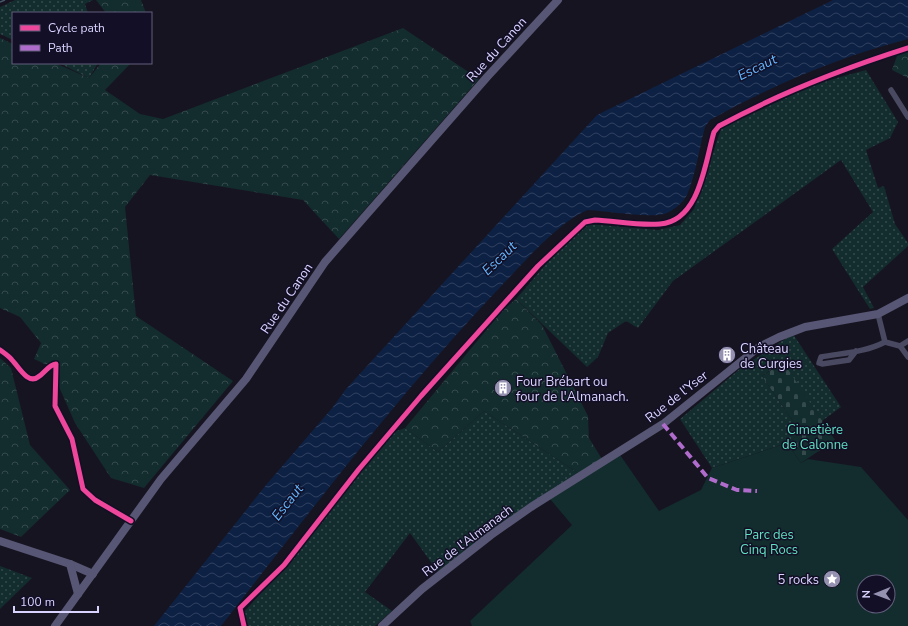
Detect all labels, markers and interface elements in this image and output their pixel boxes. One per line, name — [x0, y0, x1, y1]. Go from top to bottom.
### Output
legend — [12, 12, 152, 64]
street label: Rue du Canon — [463, 13, 531, 86]
text: Cycle path — [48, 20, 105, 36]
text: Path — [48, 40, 73, 56]
water label: Escaut — [734, 49, 781, 85]
water label: Escaut — [478, 236, 522, 280]
street label: Rue du Canon — [256, 260, 317, 338]
place label: Château de Curgies — [740, 340, 802, 373]
building icon: Château de Curgies — [717, 345, 737, 365]
street label: Rue de l'Yser — [642, 366, 712, 427]
place label: Four Brébart ou four de l'Almanach. — [516, 373, 629, 406]
building icon: Four Brébart ou four de l'Almanach. — [493, 378, 513, 398]
park label: Cimetière de Calonne — [782, 421, 848, 454]
water label: Escaut — [267, 479, 308, 524]
street label: Rue de l'Almanach — [419, 501, 517, 581]
park label: Parc des Cinq Rocs — [740, 526, 798, 559]
place icon: 5 rocks — [822, 569, 842, 589]
place label: 5 rocks — [777, 571, 819, 589]
north arrow — [856, 574, 896, 614]
scale bar — [14, 588, 98, 614]
text: N — [859, 590, 874, 598]
text: 100 m — [20, 594, 55, 610]

